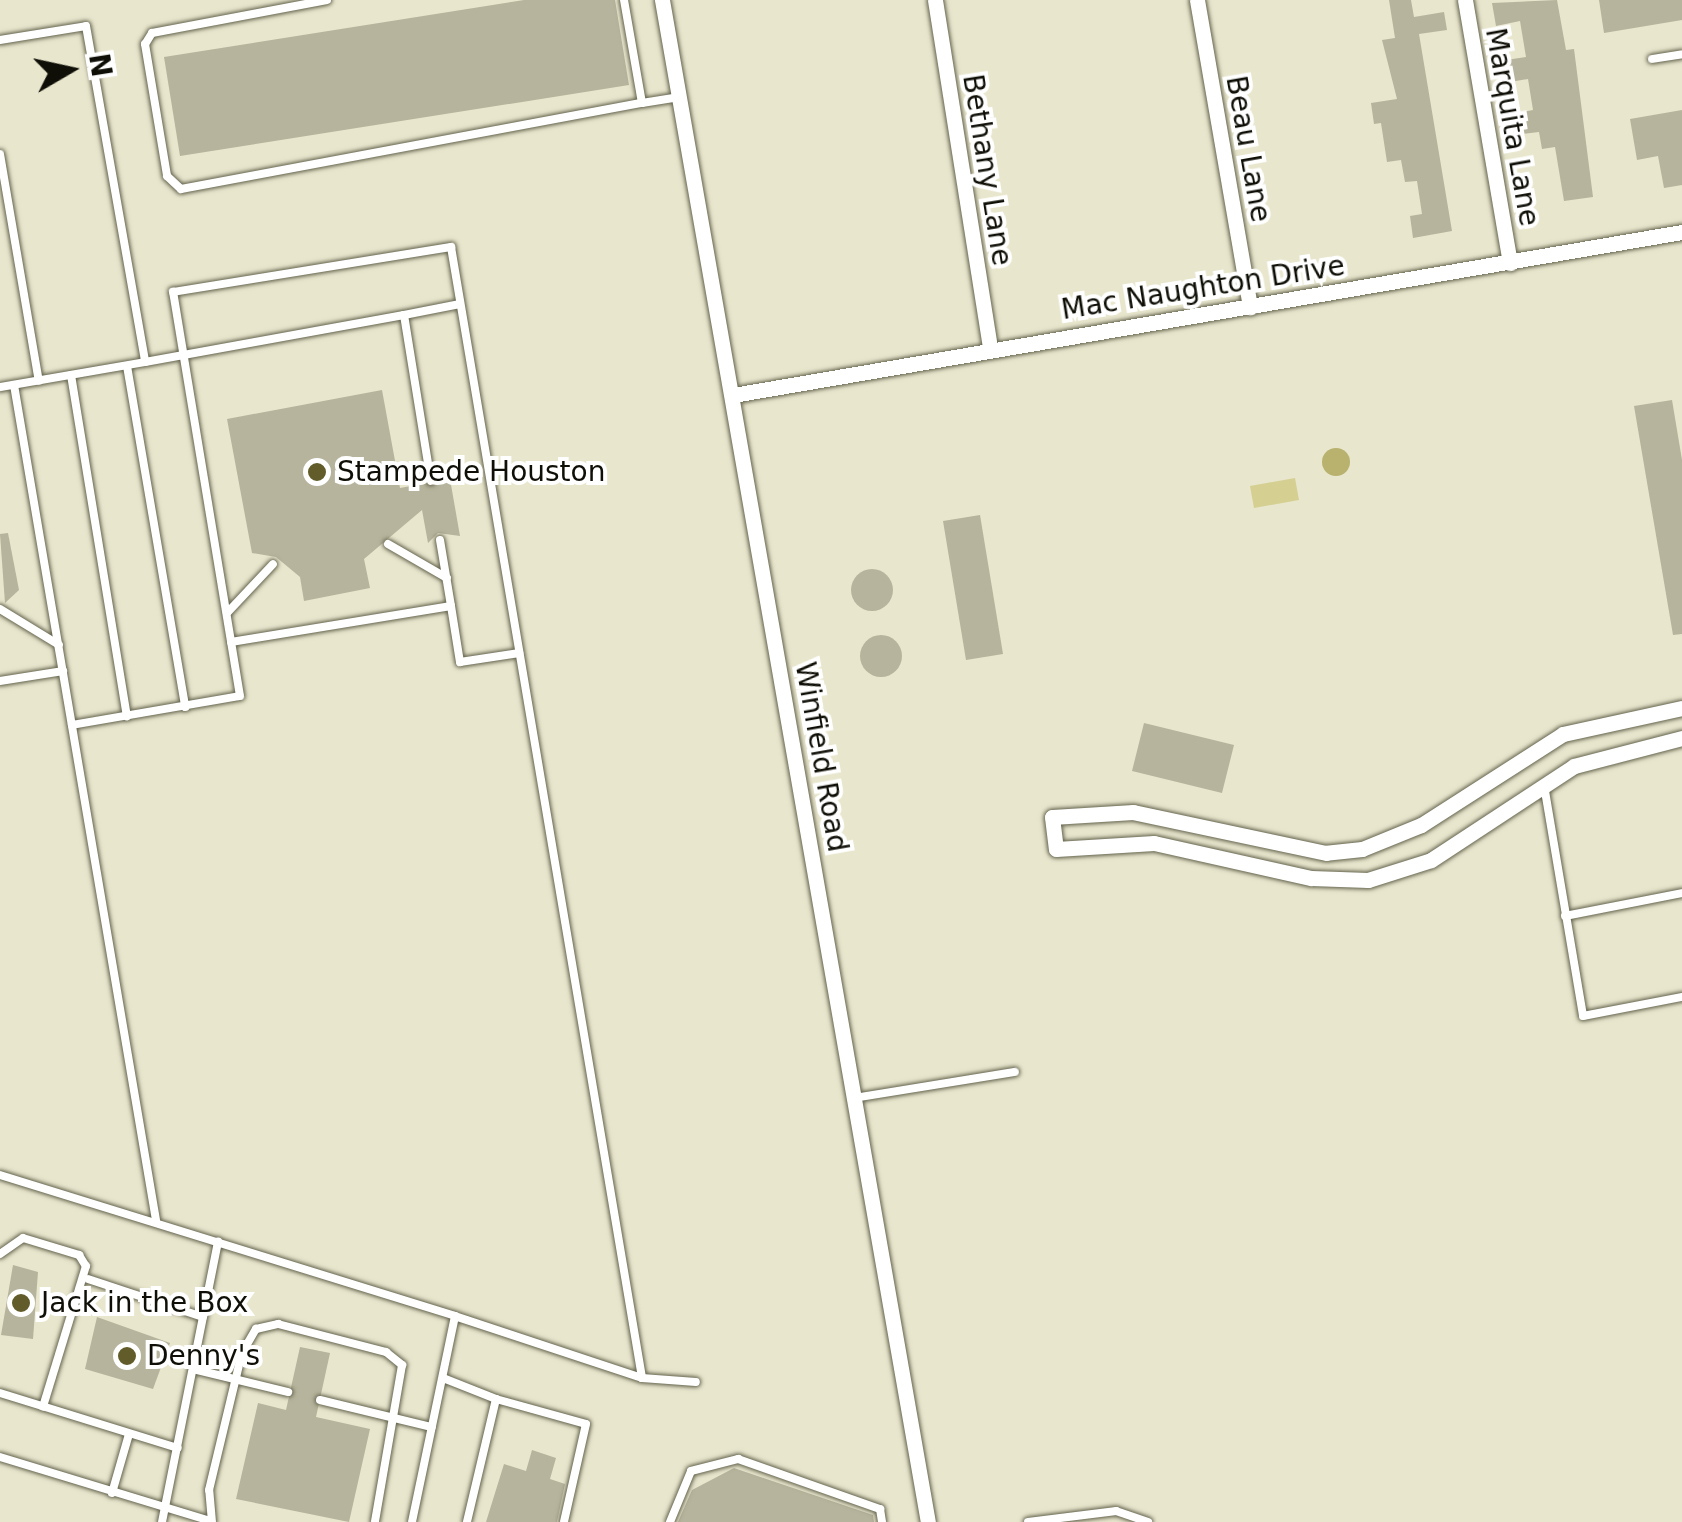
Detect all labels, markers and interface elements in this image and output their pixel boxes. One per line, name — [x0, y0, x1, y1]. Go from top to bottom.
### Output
north arrow — [20, 20, 120, 120]
street label: Marquita Lane — [1478, 25, 1546, 229]
text: N — [82, 51, 118, 79]
street label: Bethany Lane — [955, 72, 1019, 268]
street label: Beau Lane — [1219, 73, 1277, 225]
street label: Mac Naughton Drive — [1059, 249, 1347, 327]
place label: Stampede Houston — [337, 455, 605, 489]
marker: Stampede Houston — [306, 461, 328, 483]
street label: Winfield Road — [788, 659, 854, 855]
place label: Jack in the Box — [41, 1286, 248, 1320]
marker: Jack in the Box — [10, 1292, 32, 1314]
place label: Denny's — [147, 1339, 260, 1373]
marker: Denny's — [116, 1345, 138, 1367]

